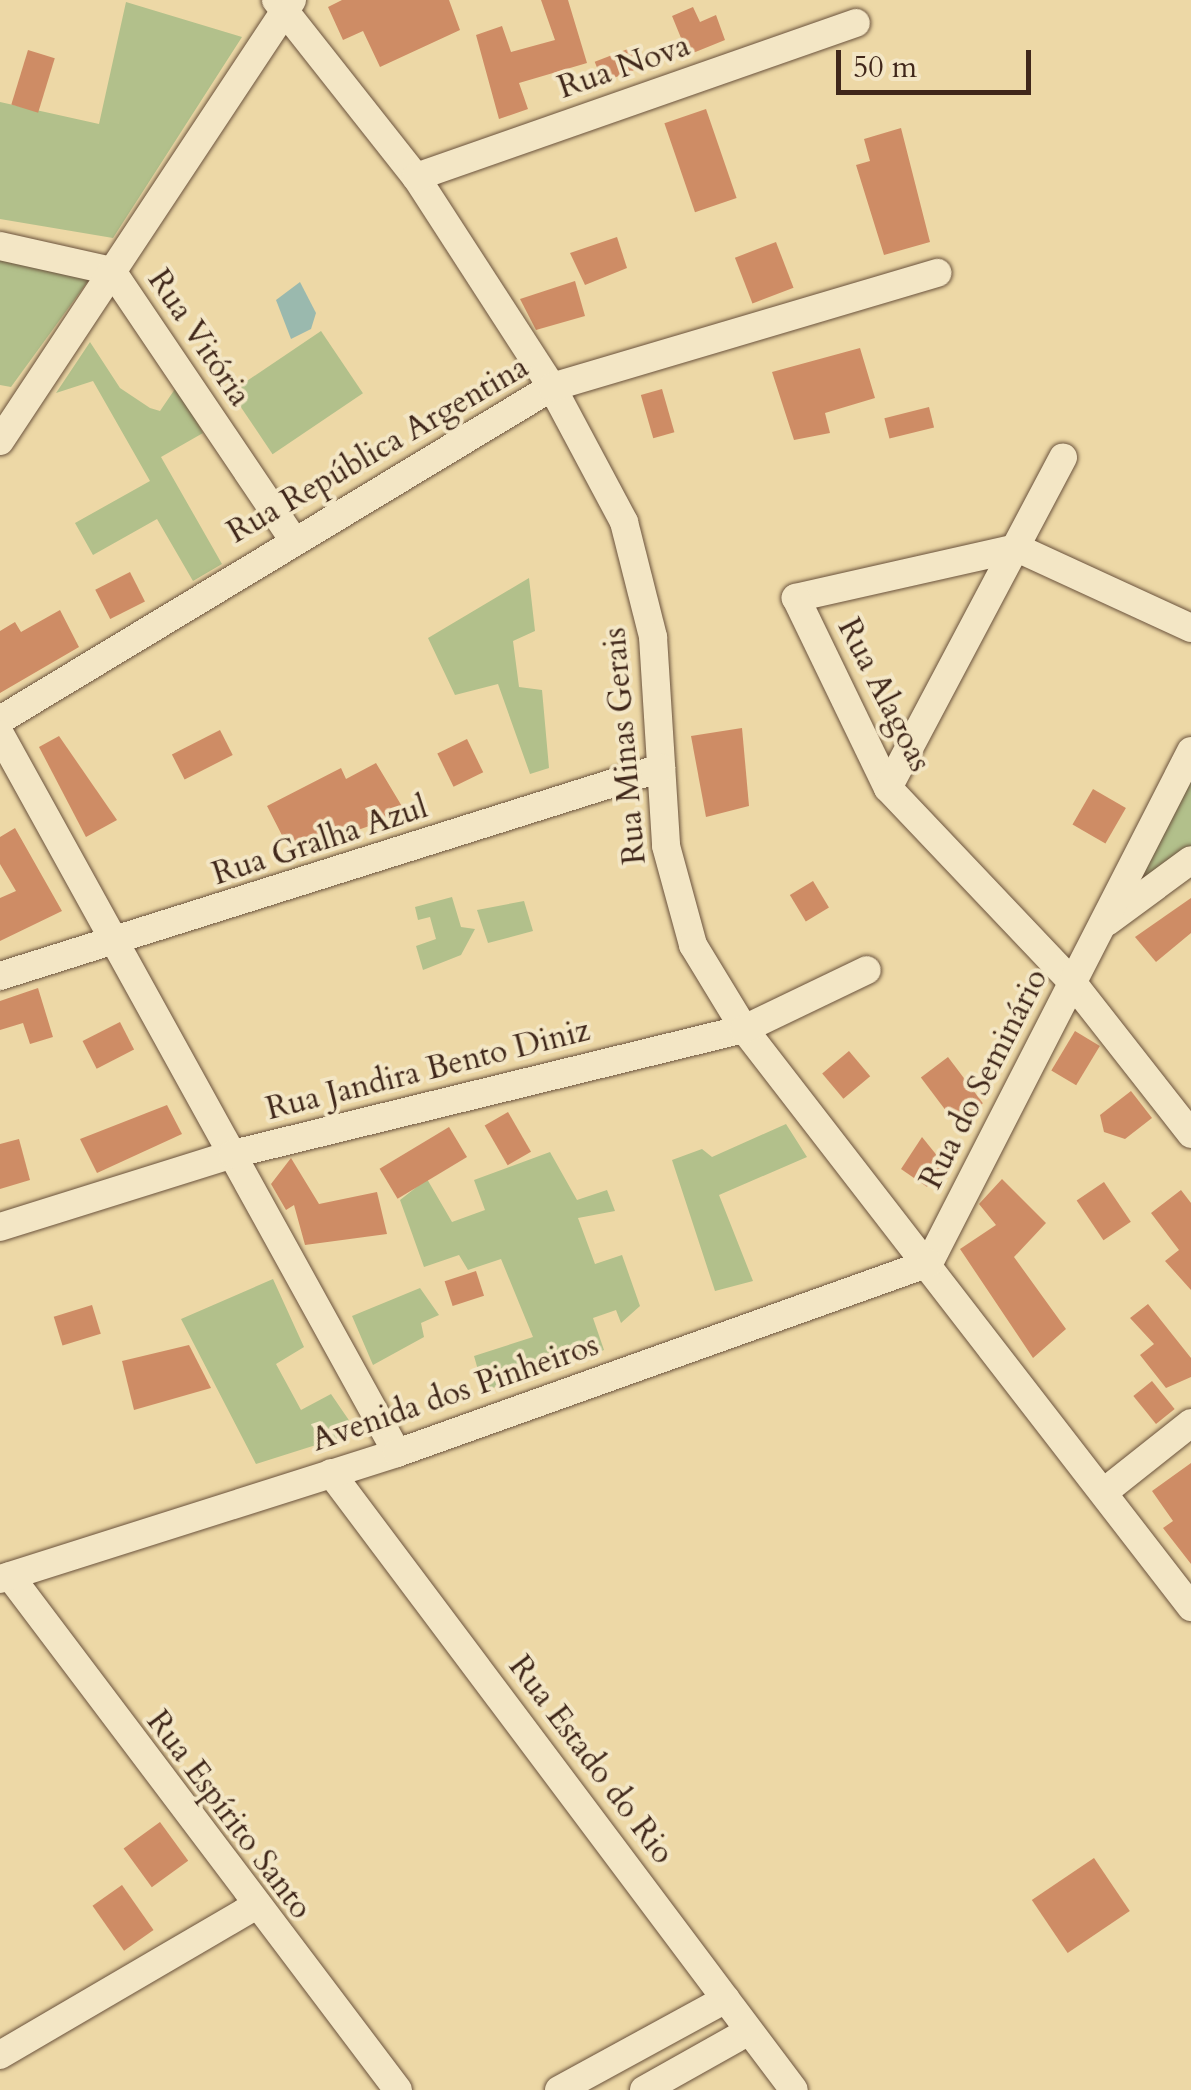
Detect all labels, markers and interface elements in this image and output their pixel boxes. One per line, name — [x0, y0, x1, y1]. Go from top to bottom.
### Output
street label: Rua Nova — [553, 27, 695, 107]
scale bar — [841, 30, 1036, 92]
text: 50 m — [853, 47, 917, 88]
street label: Rua Vitória — [139, 262, 259, 414]
street label: Rua República Argentina — [221, 348, 535, 552]
street label: Rua Alagoas — [829, 612, 939, 778]
street label: Rua Minas Gerais — [596, 626, 654, 866]
street label: Rua Gralha Azul — [208, 788, 432, 894]
street label: Rua do Seminário — [912, 963, 1056, 1195]
street label: Rua Jandira Bento Diniz — [262, 1011, 594, 1129]
street label: Avenida dos Pinheiros — [307, 1326, 603, 1460]
street label: Rua Estado do Rio — [500, 1648, 682, 1872]
street label: Rua Espírito Santo — [138, 1703, 320, 1927]

